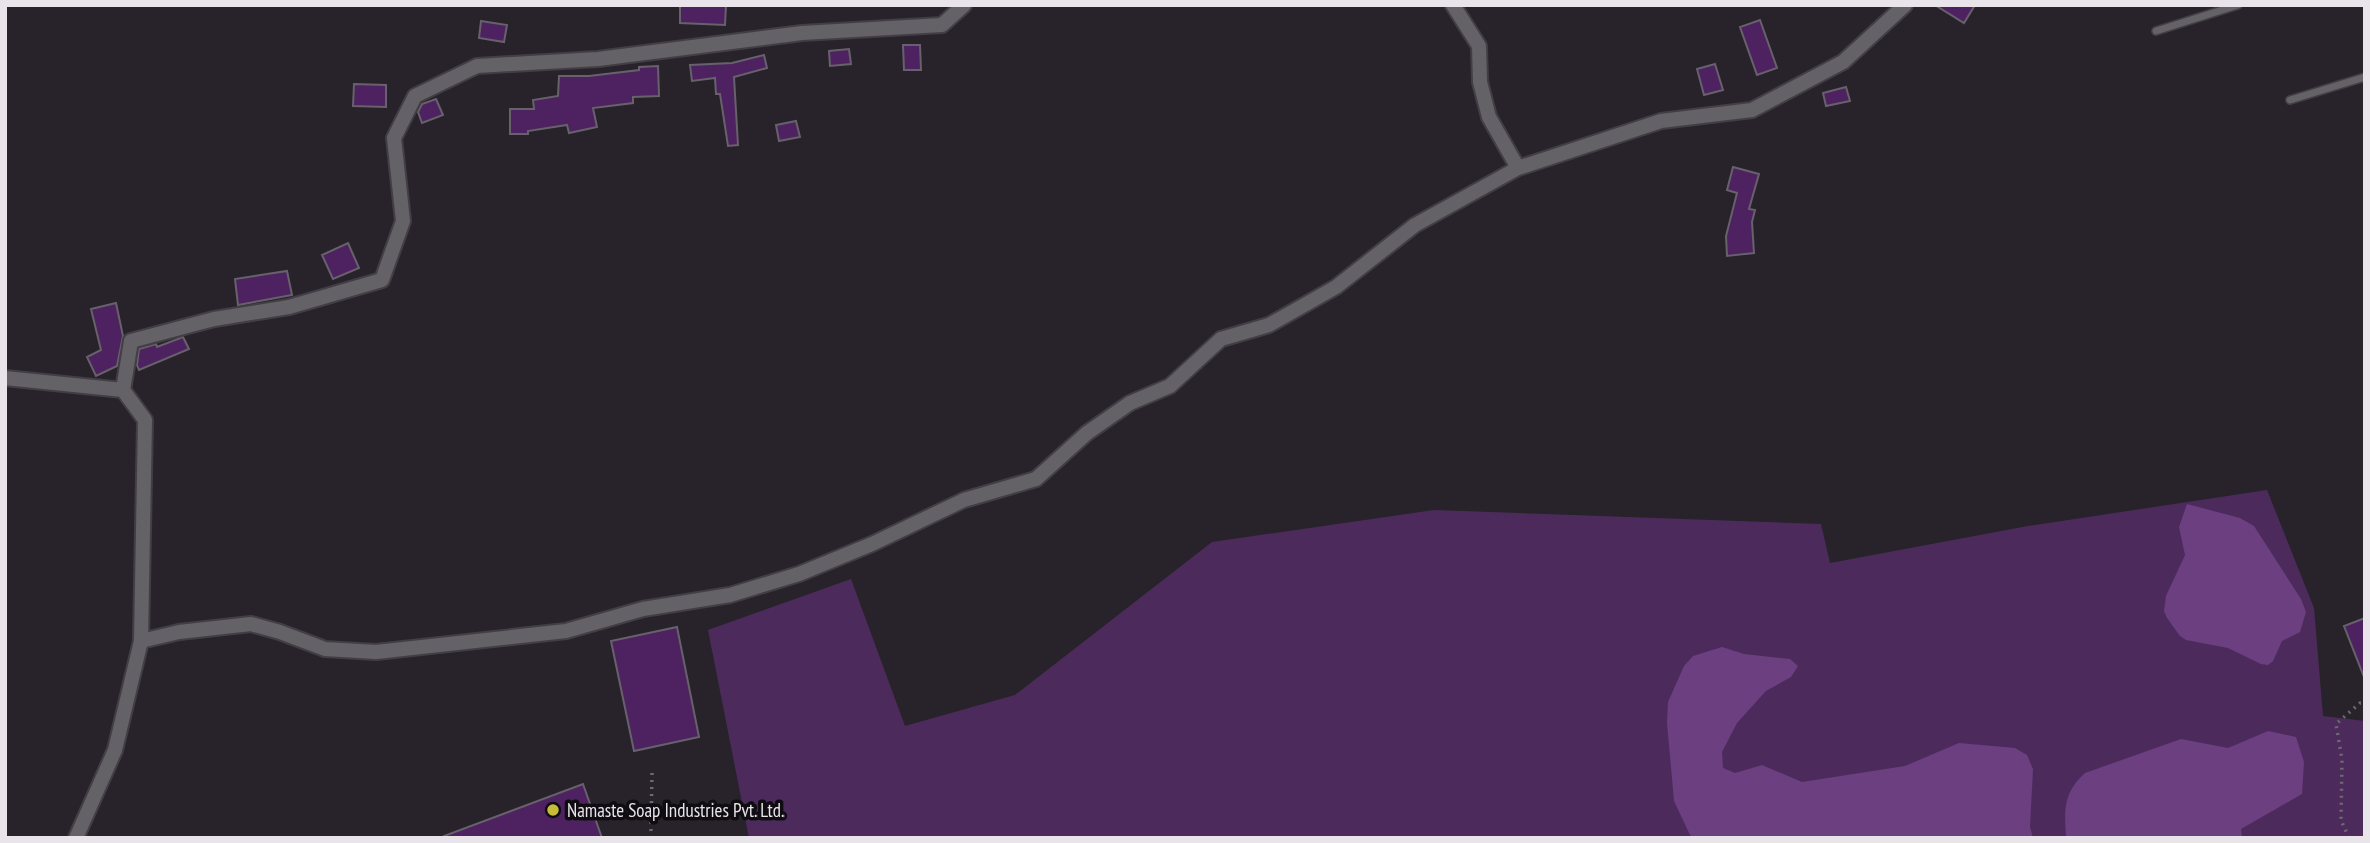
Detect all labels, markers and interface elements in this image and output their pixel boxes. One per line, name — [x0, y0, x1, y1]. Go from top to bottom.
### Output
place label: Namaste Soap Industries Pvt. Ltd. — [567, 798, 784, 822]
marker: Namaste Soap Industries Pvt. Ltd. — [545, 802, 561, 818]

